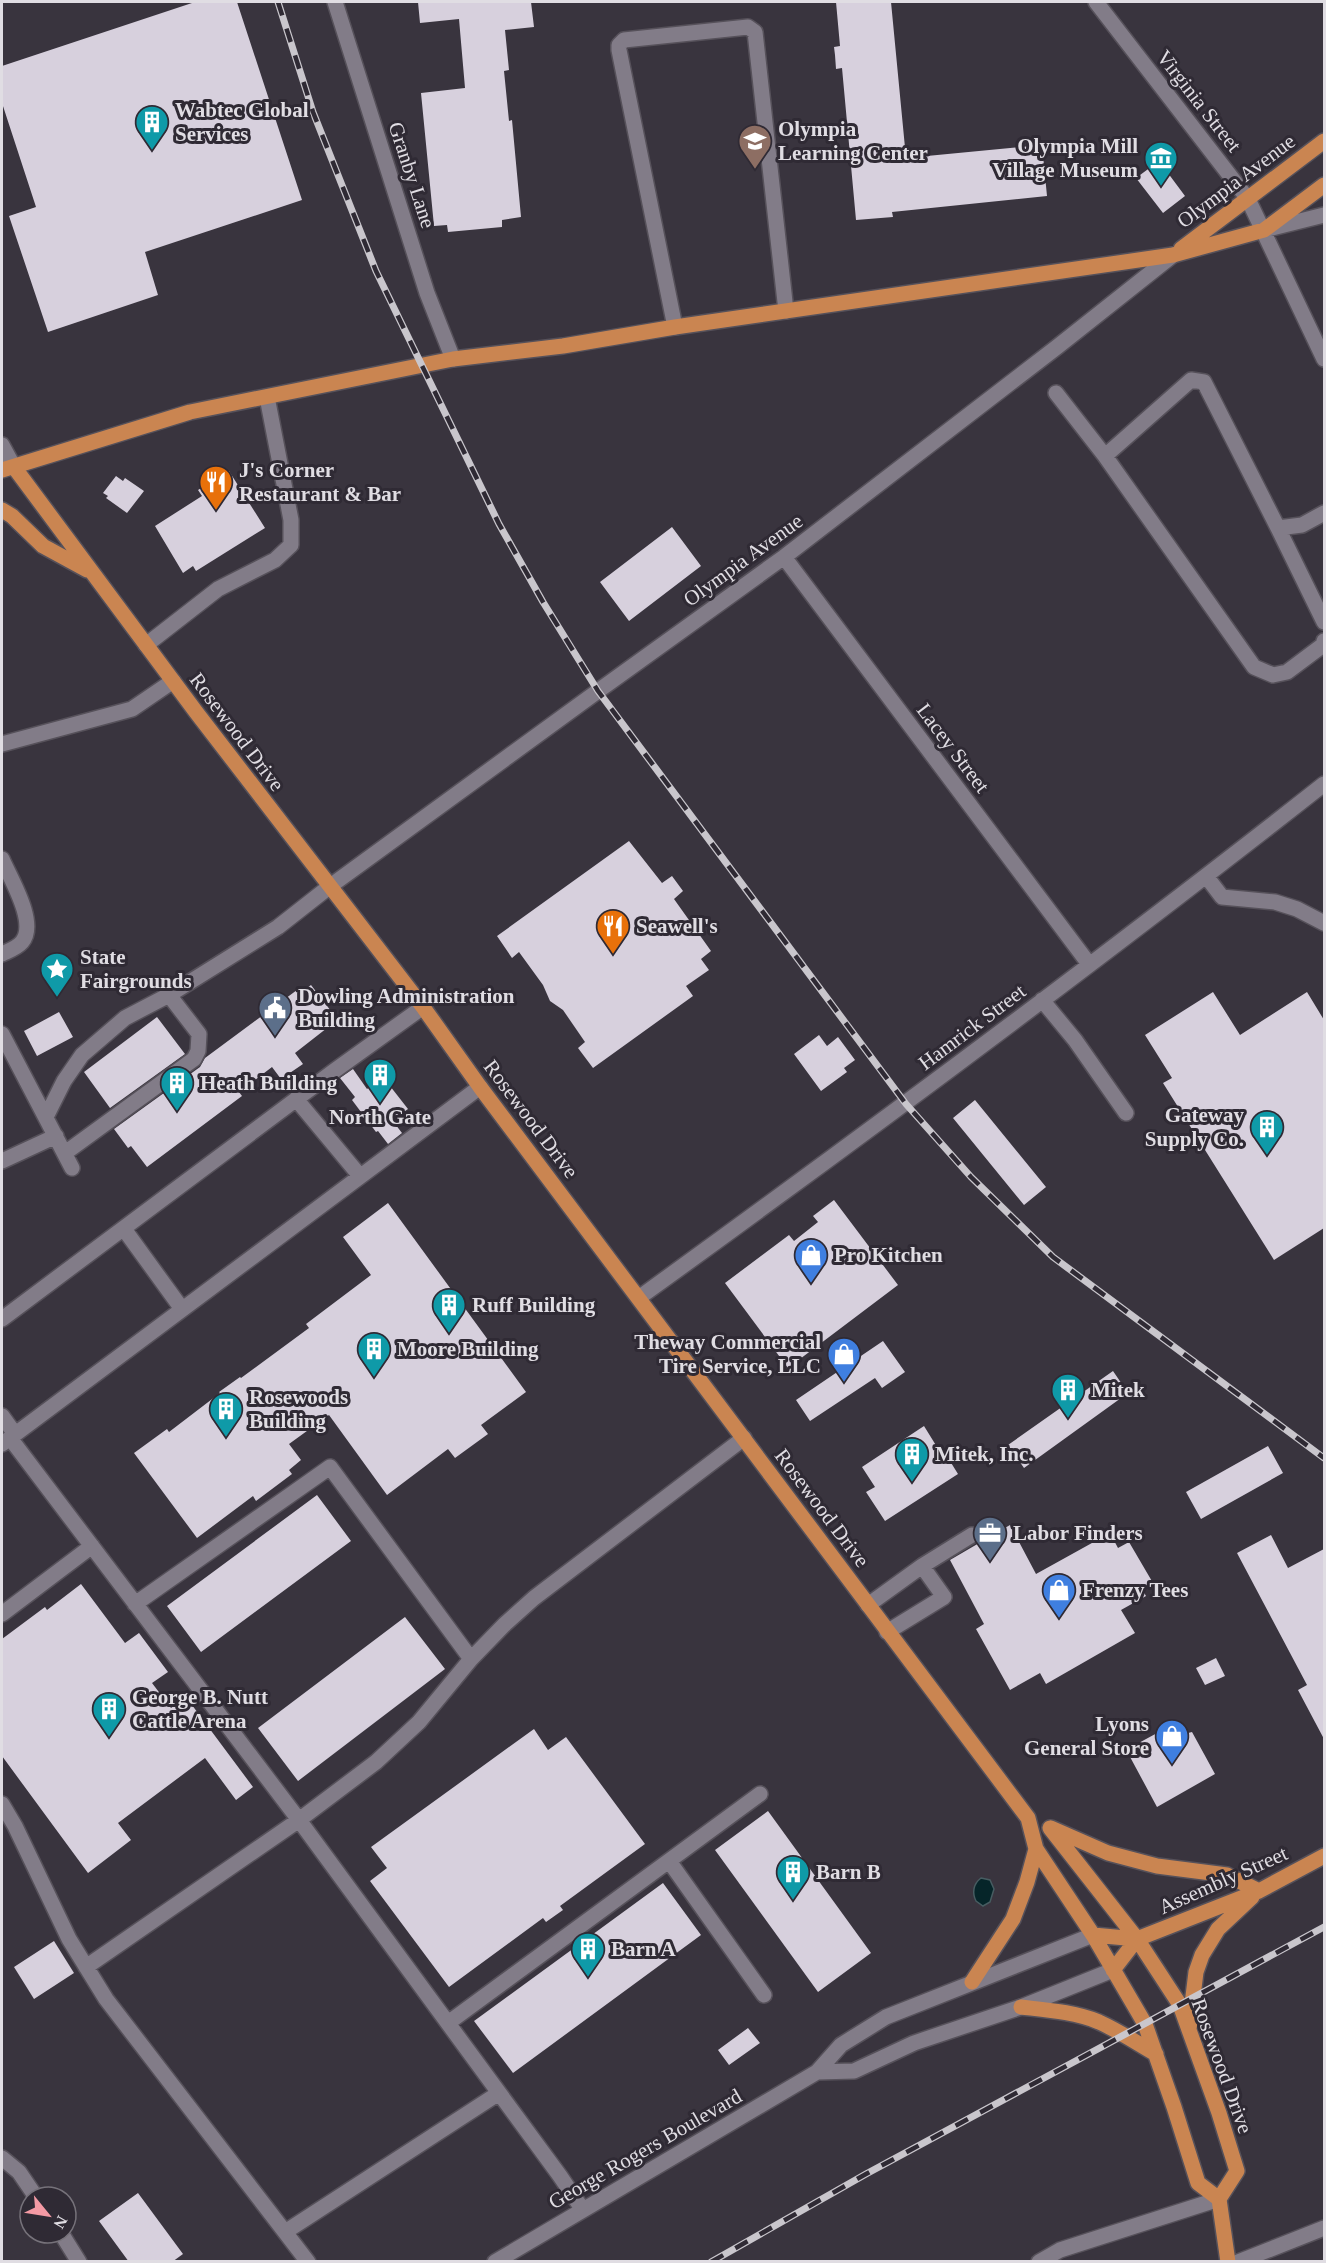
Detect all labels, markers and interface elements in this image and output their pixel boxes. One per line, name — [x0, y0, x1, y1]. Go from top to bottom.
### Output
street label: Virginia Street — [1152, 45, 1246, 157]
place label: Wabtec Global Services — [175, 98, 309, 146]
building icon: Wabtec Global Services — [134, 104, 170, 151]
place label: Olympia Learning Center — [778, 117, 928, 165]
street label: Granby Lane — [384, 119, 440, 231]
school or university icon: Olympia Learning Center — [737, 123, 773, 170]
street label: Olympia Avenue — [1172, 129, 1300, 233]
place label: Olympia Mill Village Museum — [992, 134, 1138, 182]
museum icon: Olympia Mill Village Museum — [1143, 140, 1179, 187]
place label: J's Corner Restaurant & Bar — [239, 458, 401, 506]
restaurant icon: J's Corner Restaurant & Bar — [198, 464, 234, 511]
street label: Olympia Avenue — [679, 509, 807, 611]
street label: Rosewood Drive — [185, 668, 289, 796]
street label: Lacey Street — [912, 699, 994, 797]
restaurant icon: Seawell's — [595, 908, 631, 955]
place label: Seawell's — [636, 914, 718, 938]
place label: State Fairgrounds — [80, 945, 192, 993]
place icon: State Fairgrounds — [39, 951, 75, 998]
street label: Hamrick Street — [914, 979, 1030, 1075]
place label: Dowling Administration Building — [298, 984, 515, 1032]
public building icon: Dowling Administration Building — [257, 990, 293, 1037]
street label: Rosewood Drive — [479, 1055, 583, 1183]
building icon: North Gate — [362, 1057, 398, 1104]
building icon: Heath Building — [159, 1065, 195, 1112]
place label: Heath Building — [200, 1071, 338, 1095]
place label: Gateway Supply Co. — [1145, 1103, 1244, 1151]
place label: North Gate — [329, 1105, 431, 1129]
building icon: Gateway Supply Co. — [1249, 1109, 1285, 1156]
shop icon: Pro Kitchen — [793, 1237, 829, 1284]
place label: Pro Kitchen — [834, 1243, 943, 1267]
building icon: Ruff Building — [431, 1287, 467, 1334]
place label: Ruff Building — [472, 1293, 596, 1317]
place label: Theway Commercial Tire Service, LLC — [634, 1330, 821, 1378]
building icon: Moore Building — [356, 1331, 392, 1378]
shop icon: Theway Commercial Tire Service, LLC — [826, 1336, 862, 1383]
place label: Moore Building — [397, 1337, 539, 1361]
building icon: Mitek — [1050, 1372, 1086, 1419]
place label: Mitek — [1091, 1378, 1145, 1402]
place label: Rosewoods Building — [249, 1385, 348, 1433]
building icon: Rosewoods Building — [208, 1391, 244, 1438]
building icon: Mitek, Inc. — [894, 1436, 930, 1483]
place label: Mitek, Inc. — [935, 1442, 1034, 1466]
street label: Rosewood Drive — [770, 1444, 874, 1572]
office icon: Labor Finders — [972, 1515, 1008, 1562]
place label: Labor Finders — [1013, 1521, 1143, 1545]
shop icon: Frenzy Tees — [1041, 1572, 1077, 1619]
place label: Frenzy Tees — [1082, 1578, 1188, 1602]
place label: George B. Nutt Cattle Arena — [132, 1685, 268, 1733]
building icon: George B. Nutt Cattle Arena — [91, 1691, 127, 1738]
place label: Lyons General Store — [1024, 1712, 1149, 1760]
shop icon: Lyons General Store — [1154, 1718, 1190, 1765]
street label: Assembly Street — [1155, 1841, 1291, 1919]
building icon: Barn B — [775, 1854, 811, 1901]
place label: Barn B — [816, 1860, 881, 1884]
building icon: Barn A — [570, 1931, 606, 1978]
place label: Barn A — [611, 1937, 677, 1961]
street label: Rosewood Drive — [1186, 1995, 1258, 2137]
street label: George Rogers Boulevard — [544, 2084, 746, 2214]
north arrow — [18, 2185, 78, 2245]
text: N — [50, 2213, 71, 2232]

